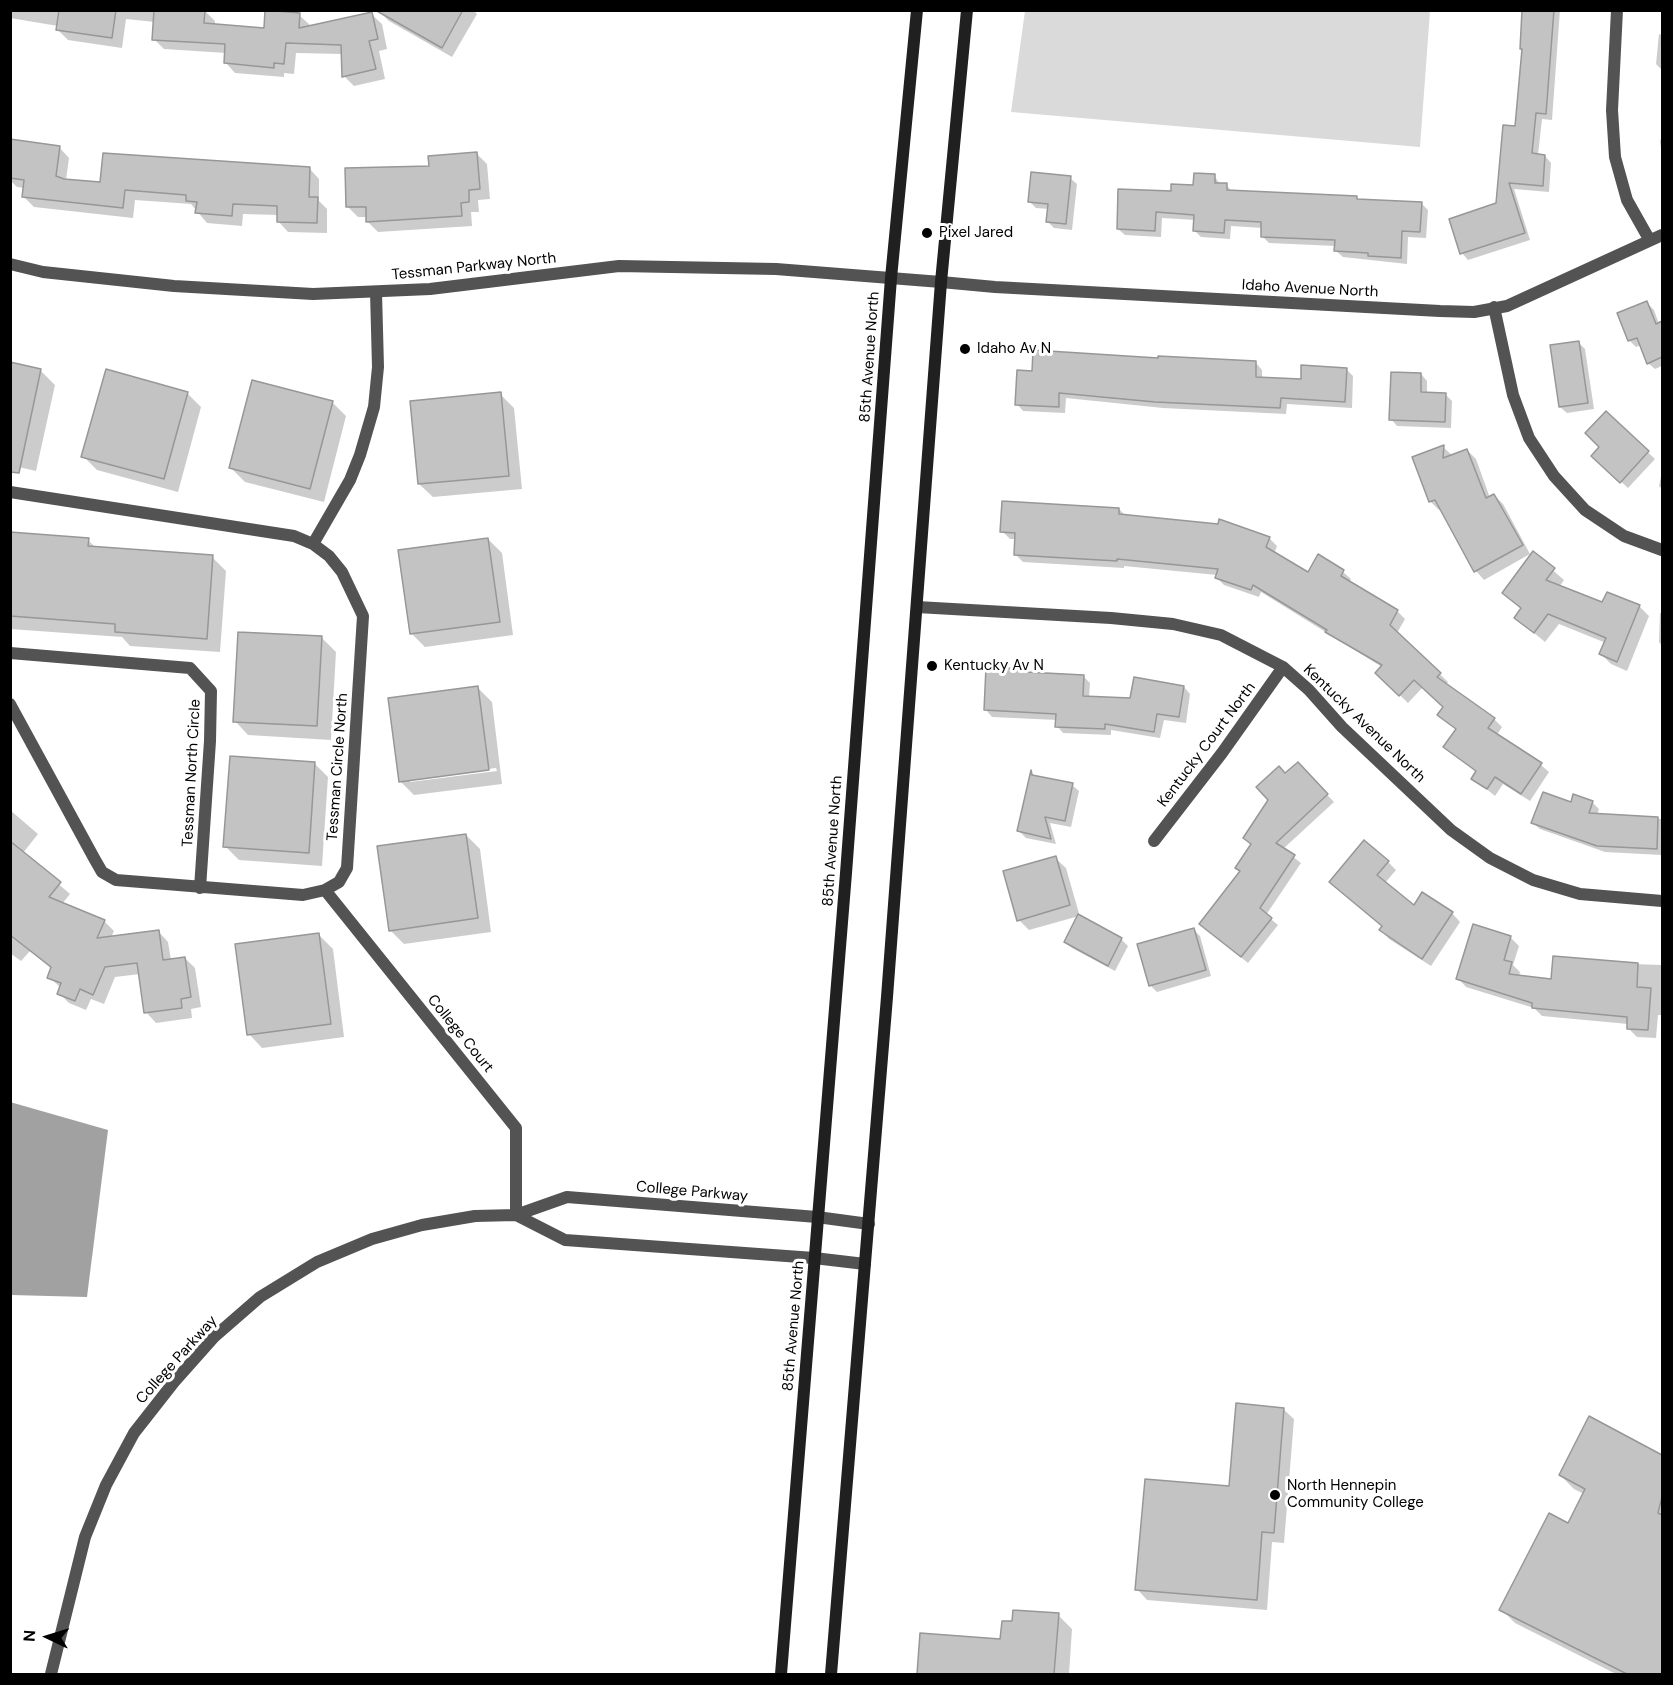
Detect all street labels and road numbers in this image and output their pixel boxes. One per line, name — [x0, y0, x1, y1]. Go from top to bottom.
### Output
street label: Tessman Parkway North — [391, 249, 557, 285]
street label: Idaho Avenue North — [1241, 276, 1379, 302]
street label: 85th Avenue North — [856, 291, 884, 423]
street label: Kentucky Avenue North — [1299, 661, 1429, 787]
street label: Kentucky Court North — [1154, 679, 1260, 811]
street label: Tessman Circle North — [324, 692, 352, 842]
street label: Tessman North Circle — [179, 699, 205, 847]
street label: 85th Avenue North — [819, 775, 847, 907]
street label: College Court — [423, 991, 497, 1077]
street label: College Parkway — [635, 1178, 749, 1206]
street label: 85th Avenue North — [779, 1260, 809, 1392]
street label: College Parkway — [133, 1312, 221, 1408]

